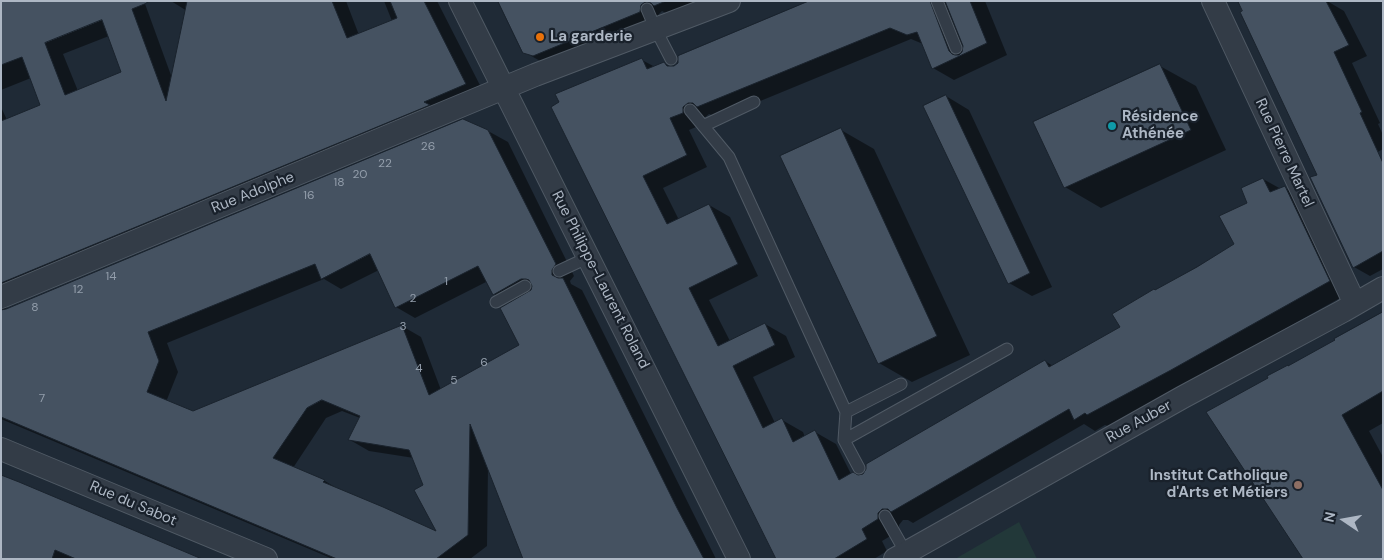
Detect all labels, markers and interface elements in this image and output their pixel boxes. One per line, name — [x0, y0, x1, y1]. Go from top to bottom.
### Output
place label: La garderie — [550, 28, 633, 46]
marker: La garderie — [534, 31, 546, 43]
street label: Rue Pierre Martel — [1251, 96, 1317, 210]
place label: Résidence Athénée — [1122, 108, 1198, 143]
marker: Résidence Athénée — [1106, 120, 1118, 132]
house number: 26 — [421, 140, 435, 154]
house number: 22 — [378, 157, 392, 171]
street label: Rue Adolphe — [209, 168, 297, 218]
house number: 20 — [353, 168, 367, 182]
house number: 18 — [333, 176, 345, 190]
street label: Rue Philippe-Laurent Roland — [547, 188, 653, 372]
house number: 16 — [303, 189, 315, 203]
house number: 14 — [105, 270, 117, 284]
house number: 1 — [444, 275, 448, 289]
house number: 12 — [73, 283, 83, 297]
house number: 2 — [410, 292, 416, 306]
house number: 8 — [31, 301, 39, 315]
house number: 3 — [399, 320, 407, 334]
house number: 6 — [480, 356, 488, 370]
house number: 4 — [415, 362, 423, 376]
house number: 5 — [450, 374, 458, 388]
house number: 7 — [39, 392, 45, 406]
street label: Rue Auber — [1103, 397, 1175, 447]
place label: Institut Catholique d'Arts et Métiers — [1150, 467, 1288, 502]
street label: Rue du Sabot — [87, 478, 179, 530]
marker: Institut Catholique d'Arts et Métiers — [1292, 479, 1304, 491]
north arrow — [1319, 495, 1369, 545]
text: N — [1319, 510, 1339, 524]

